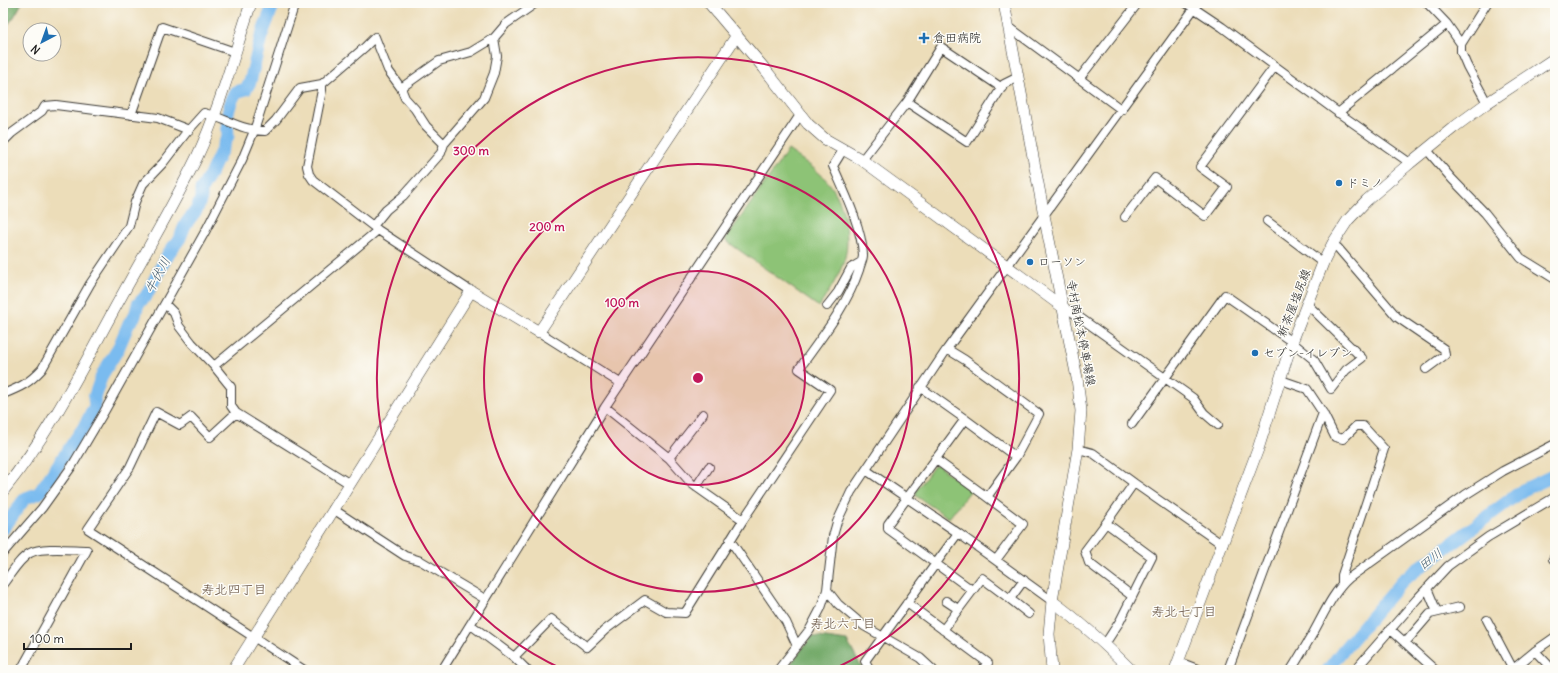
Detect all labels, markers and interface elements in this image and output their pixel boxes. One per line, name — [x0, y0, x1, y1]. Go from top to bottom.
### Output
north arrow — [22, 22, 62, 62]
place label: 倉田病院 — [933, 30, 981, 45]
marker: 倉田病院 — [918, 32, 930, 44]
text: N — [28, 42, 43, 57]
text: 300 m — [453, 143, 489, 158]
place label: ドミノ — [1347, 175, 1383, 190]
marker: ドミノ — [1334, 178, 1344, 188]
text: 200 m — [529, 219, 565, 234]
water label: 牛伏川 — [141, 254, 174, 296]
place label: ローソン — [1038, 254, 1086, 269]
marker: ローソン — [1025, 257, 1035, 267]
street label: 新茶屋塩尻線 — [1274, 267, 1313, 339]
street label: 寺村南松本停車場線 — [1064, 278, 1099, 387]
text: 100 m — [605, 295, 639, 310]
place label: セブン-イレブン — [1263, 345, 1352, 360]
marker: セブン-イレブン — [1250, 348, 1260, 358]
centre of rings — [691, 371, 705, 385]
water label: 田川 — [1415, 545, 1446, 574]
district label: 寿北四丁目 — [201, 581, 267, 598]
district label: 寿北七丁目 — [1151, 603, 1217, 620]
district label: 寿北六丁目 — [810, 615, 876, 632]
scale bar — [24, 625, 131, 651]
text: 100 m — [30, 631, 64, 646]

